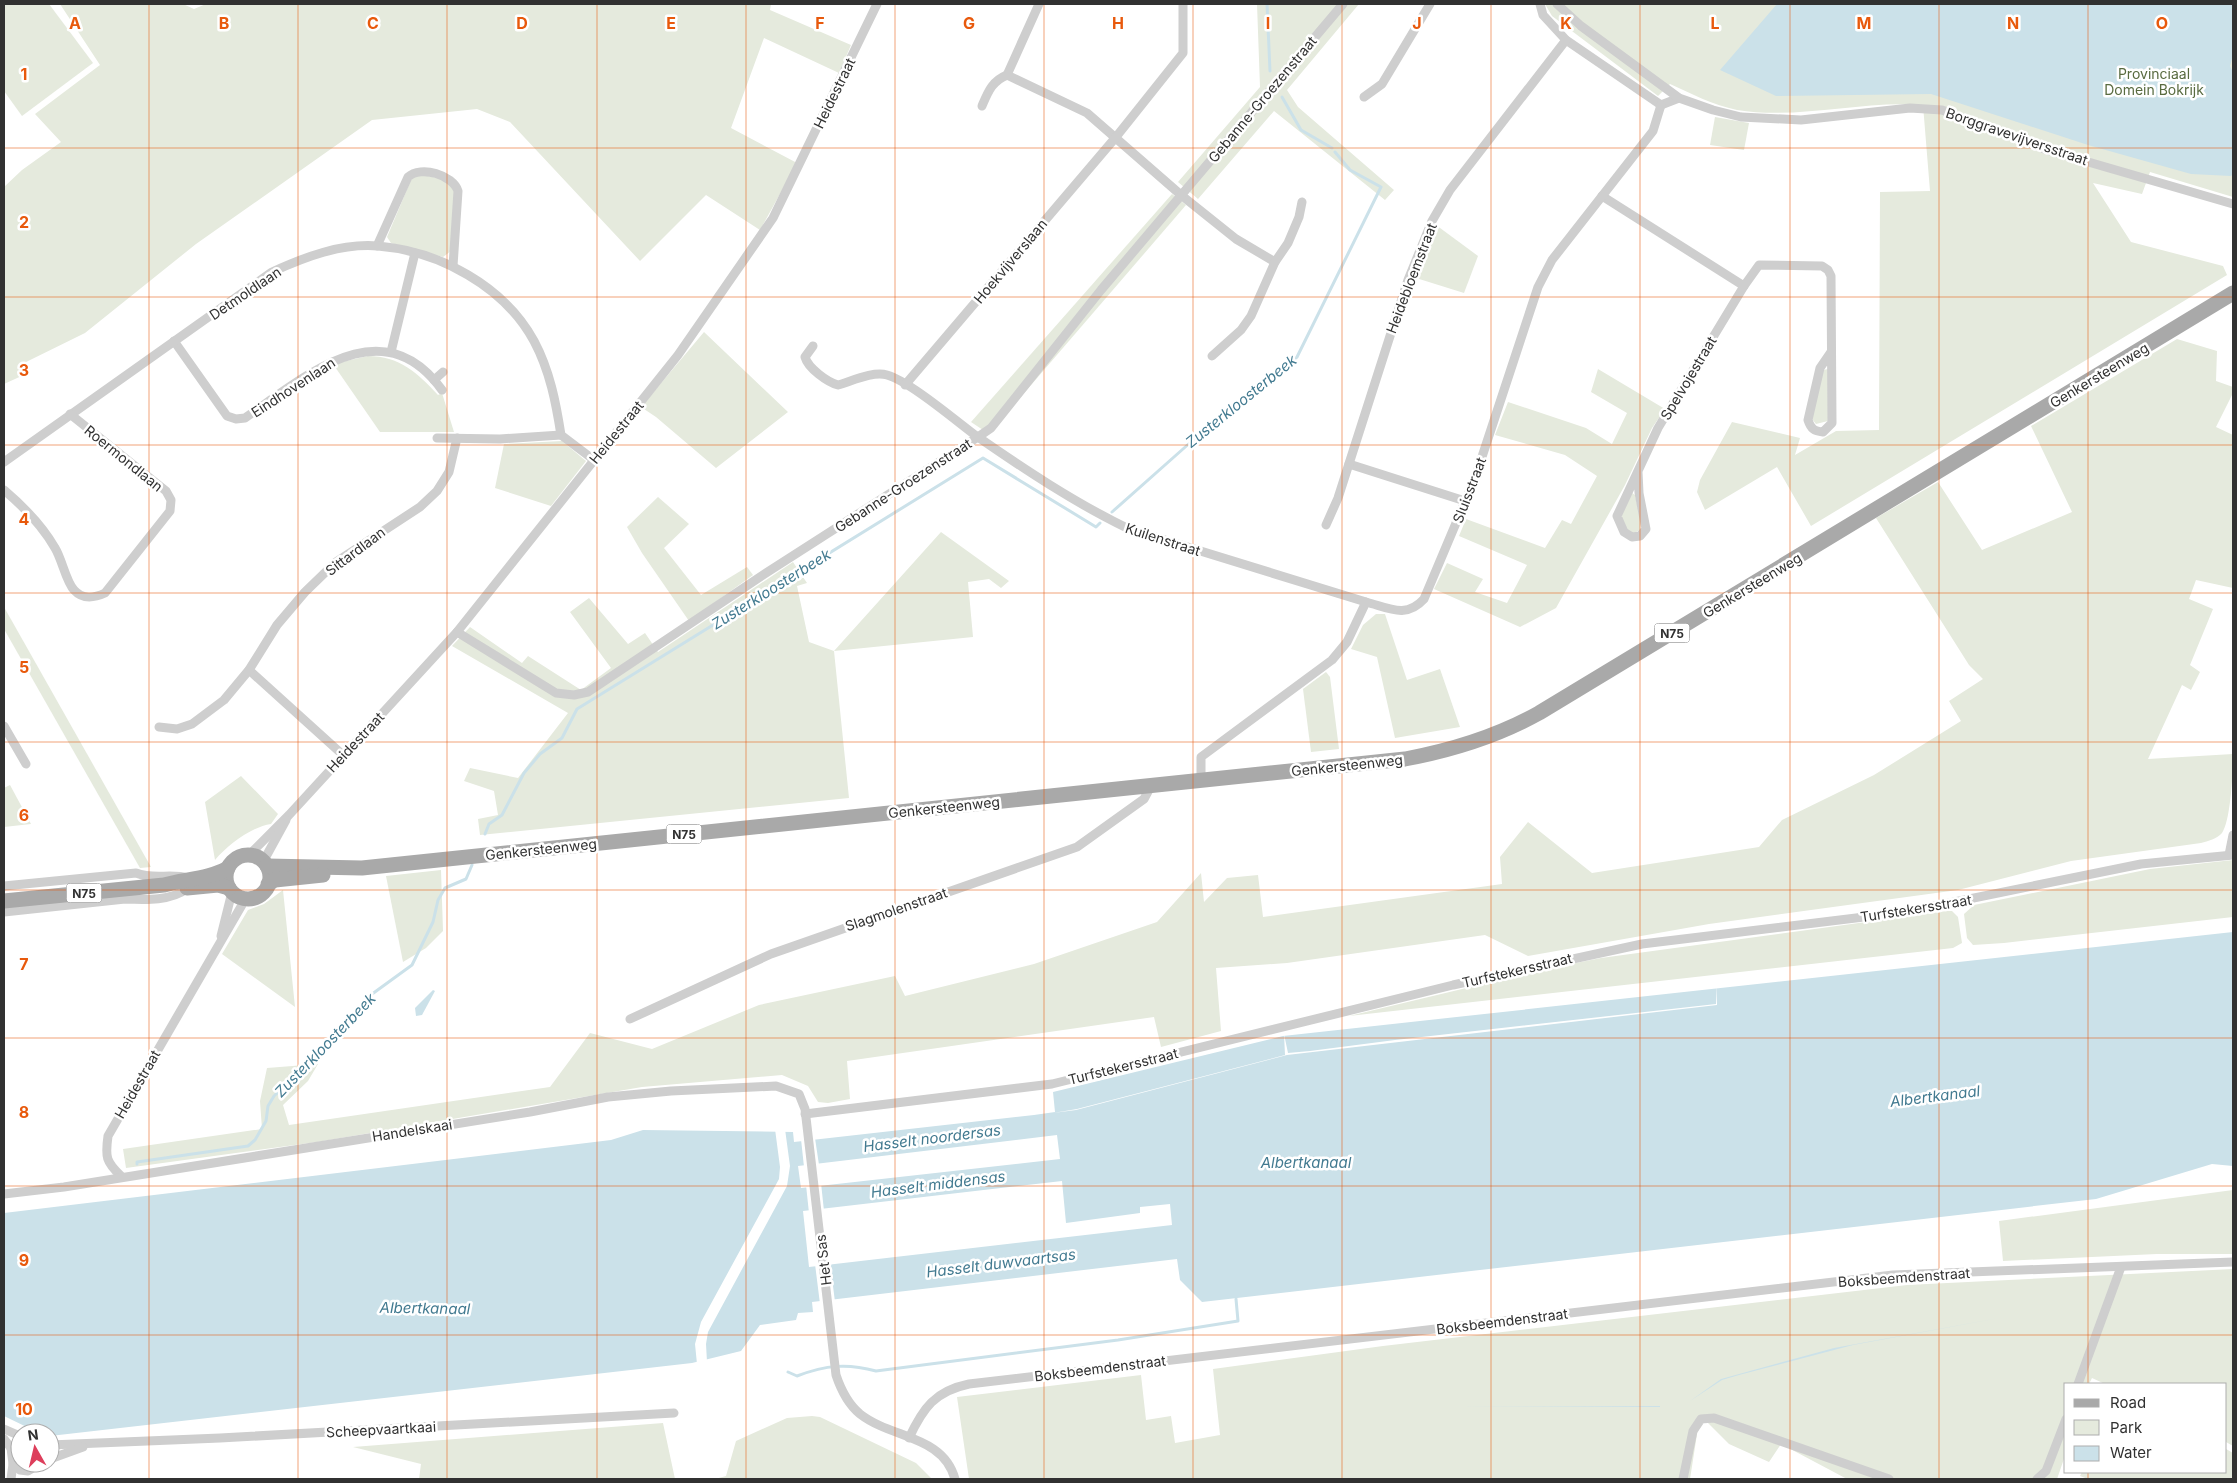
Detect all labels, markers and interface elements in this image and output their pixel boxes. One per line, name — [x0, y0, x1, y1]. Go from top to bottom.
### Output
text: A — [69, 13, 81, 33]
text: B — [219, 13, 229, 33]
text: C — [367, 13, 379, 33]
text: D — [516, 13, 528, 33]
text: E — [666, 13, 676, 33]
text: F — [815, 13, 825, 33]
text: G — [963, 13, 975, 33]
text: H — [1112, 13, 1124, 33]
text: I — [1266, 13, 1270, 33]
text: J — [1412, 13, 1422, 33]
text: K — [1560, 13, 1572, 33]
text: L — [1710, 13, 1720, 33]
text: M — [1857, 13, 1871, 33]
text: N — [2007, 13, 2019, 33]
text: O — [2156, 13, 2168, 33]
street label: Gebanne-Groezenstraat — [1204, 32, 1320, 166]
street label: Heidestraat — [810, 55, 859, 131]
text: 1 — [21, 64, 27, 84]
park label: Provinciaal Domein Bokrijk — [2104, 65, 2204, 98]
street label: Borggravevijversstraat — [1944, 104, 2090, 168]
text: 2 — [19, 212, 29, 232]
street label: Hoekvijverslaan — [970, 215, 1050, 307]
street label: Heidebloemstraat — [1382, 220, 1440, 336]
street label: Detmoldlaan — [206, 263, 284, 323]
street label: Spelvojestraat — [1656, 333, 1720, 423]
street label: Genkersteenweg — [2047, 339, 2151, 411]
water label: Zusterkloosterbeek — [1182, 350, 1301, 452]
street label: Eindhovenlaan — [248, 354, 338, 420]
text: 3 — [19, 360, 29, 380]
street label: Heidestraat — [585, 397, 647, 467]
street label: Roermondlaan — [81, 421, 167, 495]
street label: Gebanne-Groezenstraat — [831, 434, 975, 536]
street label: Sluisstraat — [1449, 454, 1489, 525]
text: 4 — [19, 509, 30, 529]
street label: Kuilenstraat — [1123, 519, 1203, 559]
street label: Sittardlaan — [322, 523, 388, 579]
water label: Zusterkloosterbeek — [708, 544, 835, 633]
street label: Genkersteenweg — [1700, 549, 1804, 621]
road number: N75 — [1654, 624, 1690, 642]
text: 5 — [19, 657, 29, 677]
street label: Heidestraat — [323, 708, 387, 776]
street label: Genkersteenweg — [1290, 751, 1404, 779]
street label: Genkersteenweg — [887, 793, 1001, 821]
text: 6 — [19, 805, 29, 825]
road number: N75 — [666, 824, 702, 844]
street label: Genkersteenweg — [484, 835, 598, 863]
street label: Slagmolenstraat — [843, 883, 950, 934]
road number: N75 — [66, 884, 102, 902]
street label: Turfstekersstraat — [1859, 891, 1973, 925]
street label: Turfstekersstraat — [1460, 949, 1574, 991]
text: 7 — [19, 954, 29, 974]
water label: Zusterkloosterbeek — [270, 988, 380, 1101]
street label: Turfstekersstraat — [1066, 1044, 1180, 1088]
street label: Heidestraat — [111, 1046, 164, 1121]
water label: Albertkanaal — [1888, 1081, 1982, 1111]
text: 8 — [19, 1102, 29, 1122]
street label: Handelskaai — [371, 1115, 453, 1145]
water label: Hasselt noordersas — [862, 1120, 1002, 1156]
water label: Albertkanaal — [1260, 1153, 1352, 1172]
water label: Hasselt middensas — [870, 1166, 1006, 1202]
street label: Het Sas — [811, 1233, 835, 1287]
water label: Hasselt duwvaartsas — [925, 1244, 1077, 1282]
text: 9 — [19, 1250, 29, 1270]
street label: Boksbeemdenstraat — [1837, 1264, 1971, 1290]
water label: Albertkanaal — [379, 1298, 471, 1318]
street label: Boksbeemdenstraat — [1435, 1304, 1569, 1338]
street label: Boksbeemdenstraat — [1033, 1351, 1167, 1385]
legend — [2064, 1383, 2227, 1473]
text: Road — [2110, 1393, 2146, 1412]
text: 10 — [15, 1399, 33, 1419]
street label: Scheepvaartkaai — [325, 1418, 437, 1440]
text: Park — [2110, 1418, 2143, 1437]
north arrow — [10, 1423, 60, 1473]
text: N — [27, 1425, 40, 1444]
text: Water — [2110, 1443, 2152, 1462]

